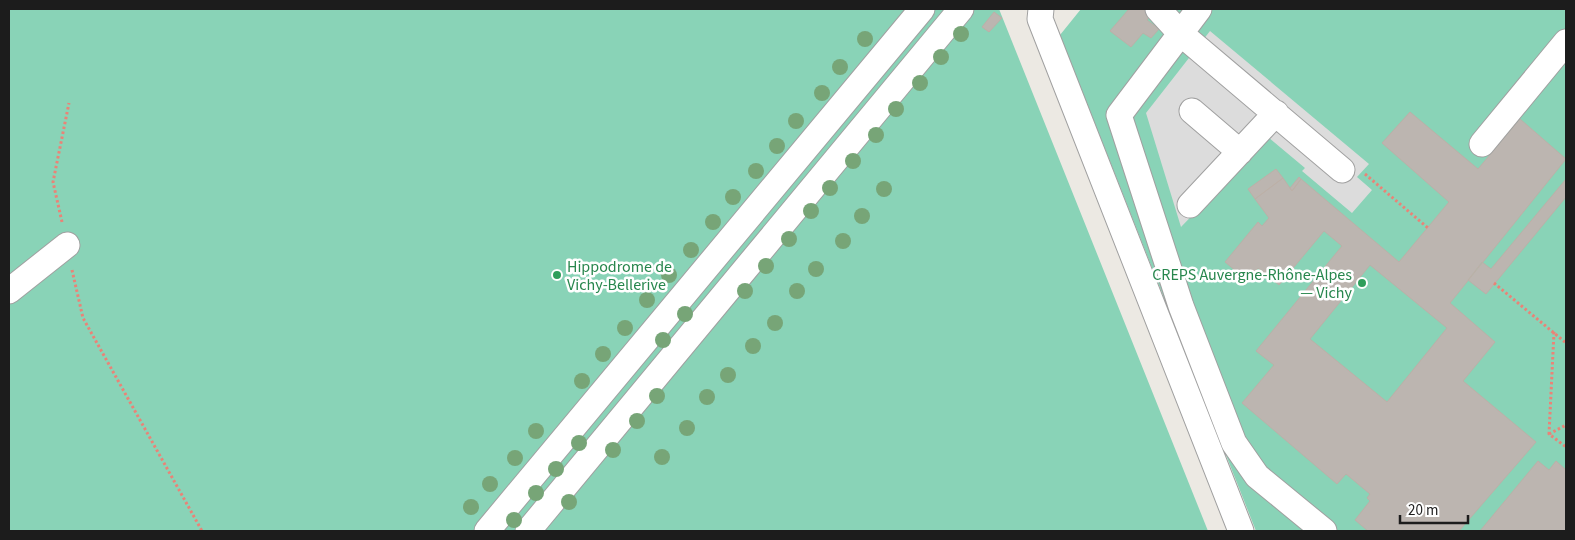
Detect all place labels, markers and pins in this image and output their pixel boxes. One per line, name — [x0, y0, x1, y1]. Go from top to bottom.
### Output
place label: Hippodrome de Vichy-Bellerive — [567, 256, 672, 296]
place label: CREPS Auvergne-Rhône-Alpes — Vichy — [1152, 264, 1353, 304]
marker: Hippodrome de Vichy-Bellerive — [551, 269, 563, 281]
marker: CREPS Auvergne-Rhône-Alpes — Vichy — [1356, 277, 1368, 289]

